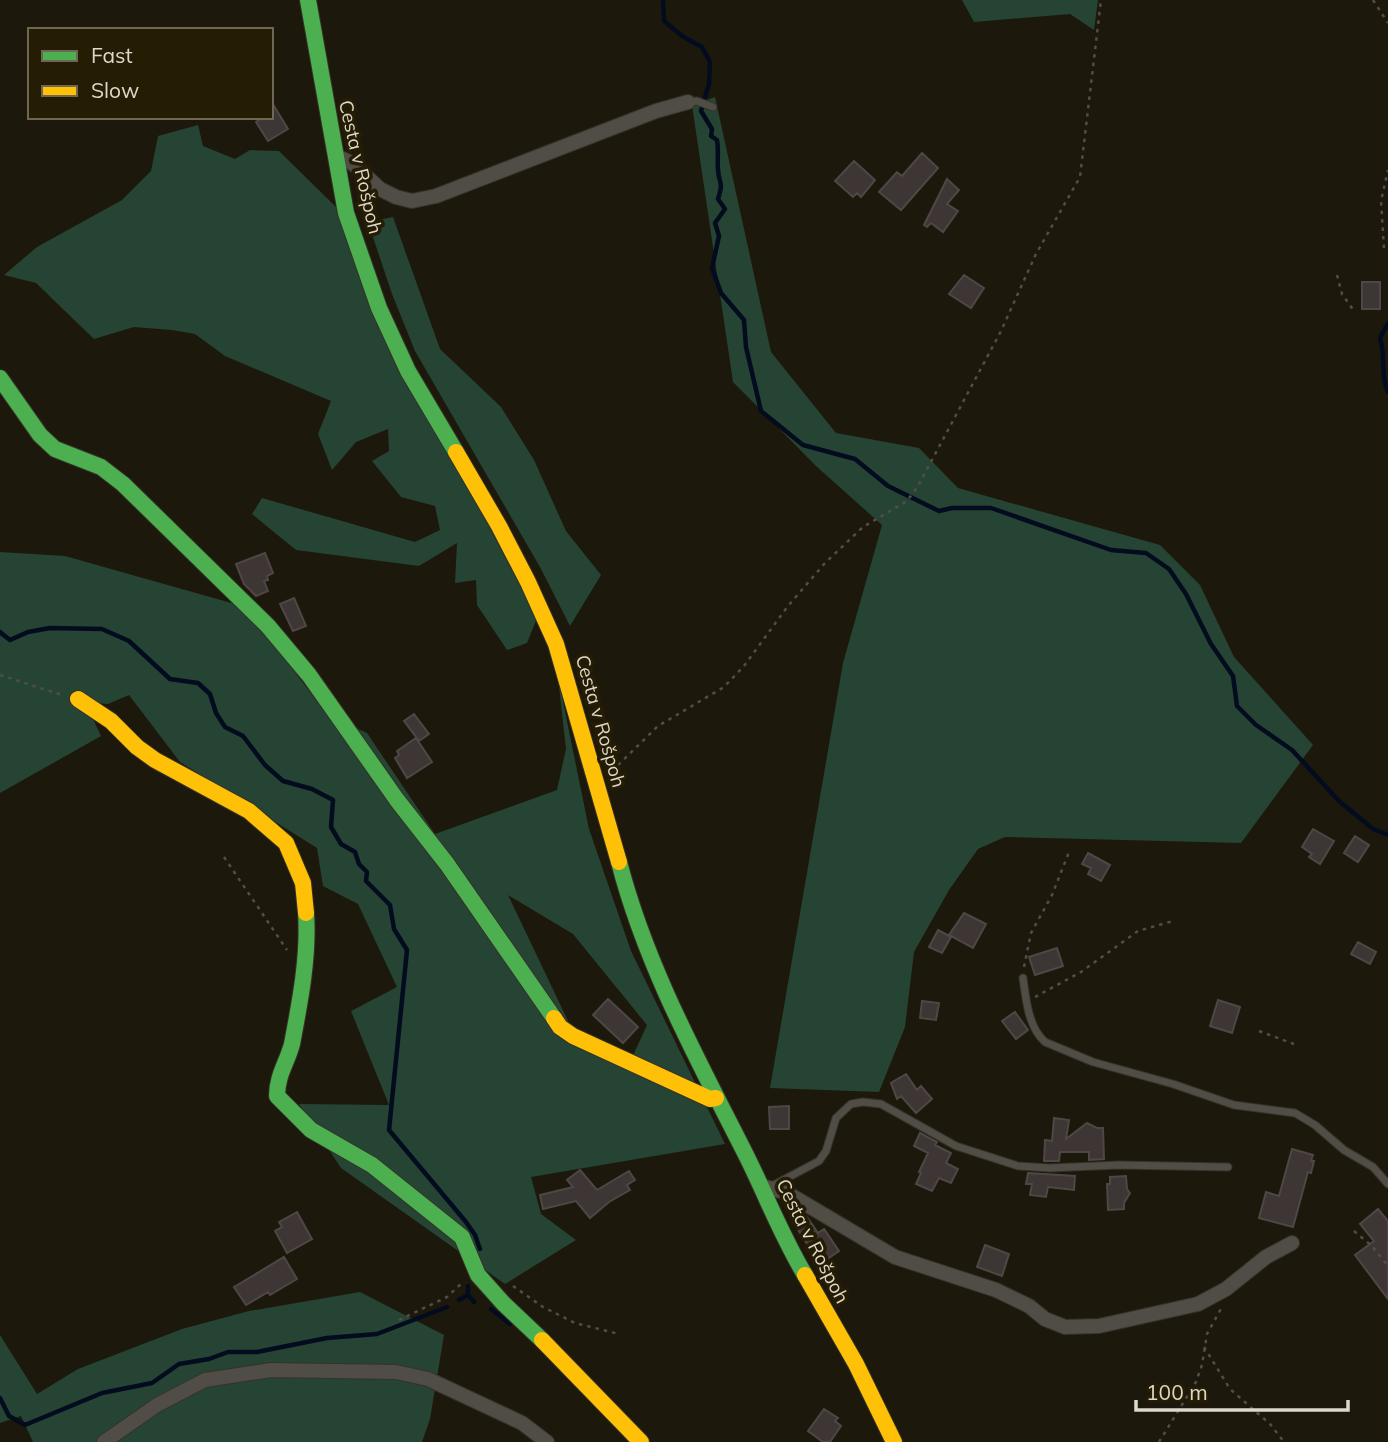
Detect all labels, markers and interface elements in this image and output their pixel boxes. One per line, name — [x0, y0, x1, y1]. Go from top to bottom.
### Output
legend — [28, 28, 273, 119]
text: Fast — [91, 42, 133, 68]
text: Slow — [91, 77, 139, 103]
street label: Cesta v Rošpoh — [334, 98, 388, 236]
street label: Cesta v Rošpoh — [571, 652, 631, 790]
street label: Cesta v Rošpoh — [771, 1175, 855, 1307]
scale bar — [1136, 1368, 1348, 1412]
text: 100 m — [1146, 1379, 1208, 1405]

